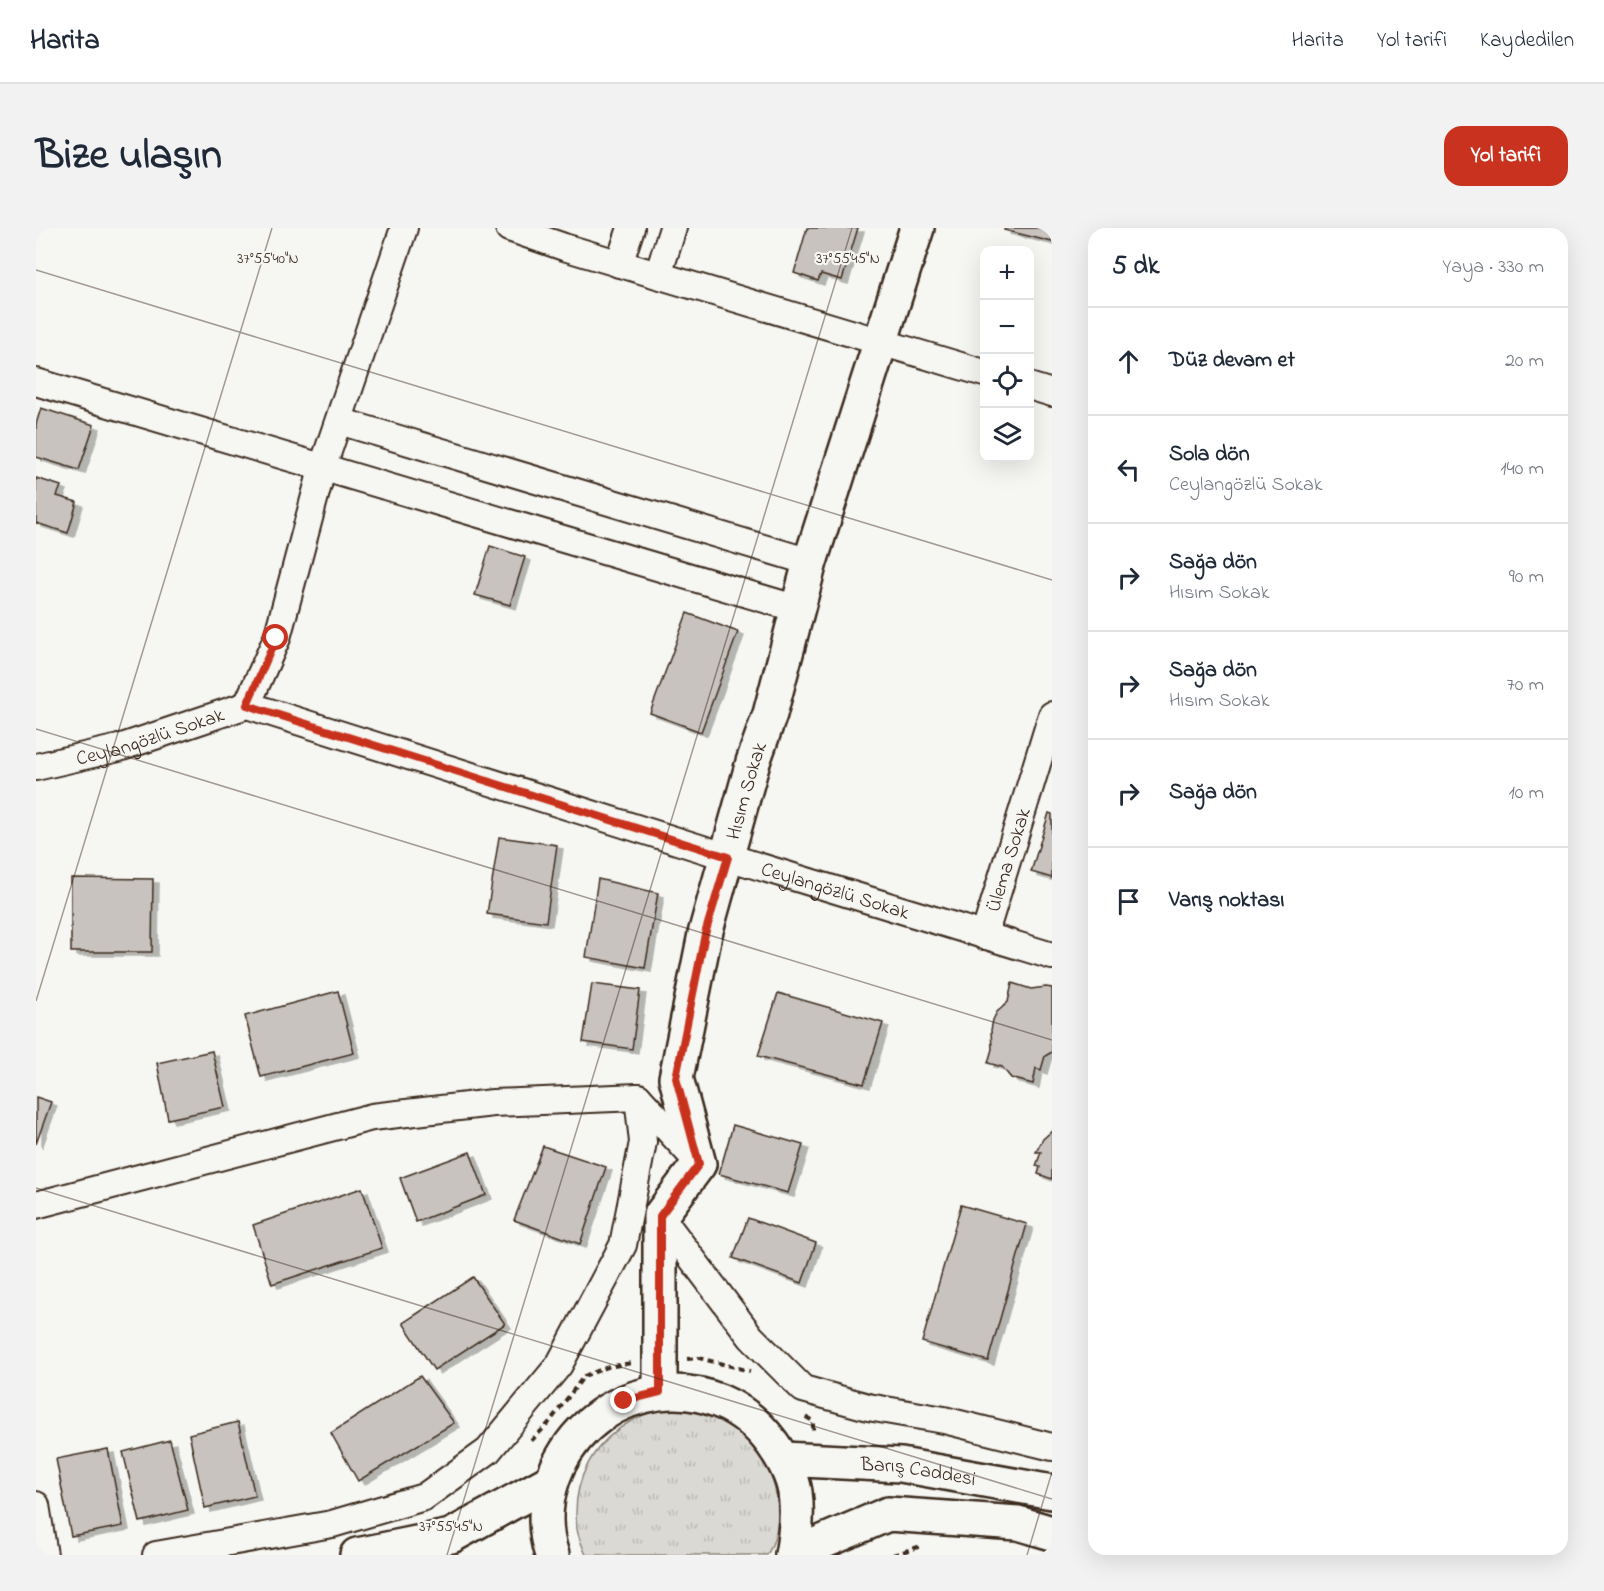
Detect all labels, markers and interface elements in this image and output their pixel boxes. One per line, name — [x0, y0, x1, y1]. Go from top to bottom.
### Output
text: Harita — [30, 21, 100, 62]
text: Harita — [1292, 26, 1344, 56]
text: Yol tarifi — [1377, 26, 1447, 56]
text: Kaydedilen — [1480, 26, 1574, 56]
text: Bize ulaşın — [36, 126, 222, 187]
button: Yol tarifi — [1444, 126, 1568, 186]
map controls — [980, 246, 1034, 462]
button: + — [980, 246, 1034, 300]
text: 37°55'40"N — [237, 248, 299, 270]
text: 37°55'45"N — [816, 248, 880, 270]
text: 5 dk — [1112, 248, 1159, 286]
text: Yaya · 330 m — [1442, 253, 1544, 282]
button: − — [980, 300, 1034, 354]
icon: ahead — [1112, 345, 1145, 378]
text: Düz devam et — [1169, 345, 1295, 377]
text: 20 m — [1505, 347, 1544, 376]
button: locate — [980, 354, 1034, 408]
button: layers — [980, 408, 1034, 462]
text: Sola dön — [1169, 439, 1250, 471]
icon: left — [1112, 453, 1145, 486]
text: 140 m — [1500, 455, 1544, 484]
text: Ceylangözlü Sokak — [1169, 471, 1323, 500]
text: Sağa dön — [1169, 547, 1257, 579]
icon: right — [1112, 561, 1145, 594]
text: 90 m — [1509, 563, 1544, 592]
text: Hısım Sokak — [1169, 579, 1269, 608]
route start — [262, 624, 288, 650]
text: Sağa dön — [1169, 655, 1257, 687]
icon: right — [1112, 669, 1145, 702]
text: 70 m — [1507, 671, 1544, 700]
text: Hısım Sokak — [1169, 687, 1269, 716]
street label: Ceylangözlü Sokak — [73, 702, 229, 774]
street label: Hısım Sokak — [720, 738, 776, 843]
icon: right — [1112, 777, 1145, 810]
text: Sağa dön — [1169, 777, 1257, 809]
text: 10 m — [1508, 779, 1544, 808]
street label: Ülema Sokak — [980, 804, 1040, 916]
street label: Ceylangözlü Sokak — [757, 856, 913, 929]
icon: arrive — [1112, 885, 1145, 918]
text: Varış noktası — [1169, 885, 1284, 917]
route end — [610, 1387, 636, 1413]
street label: Barış Caddesi — [859, 1451, 978, 1495]
text: 37°55'45"N — [419, 1516, 483, 1538]

